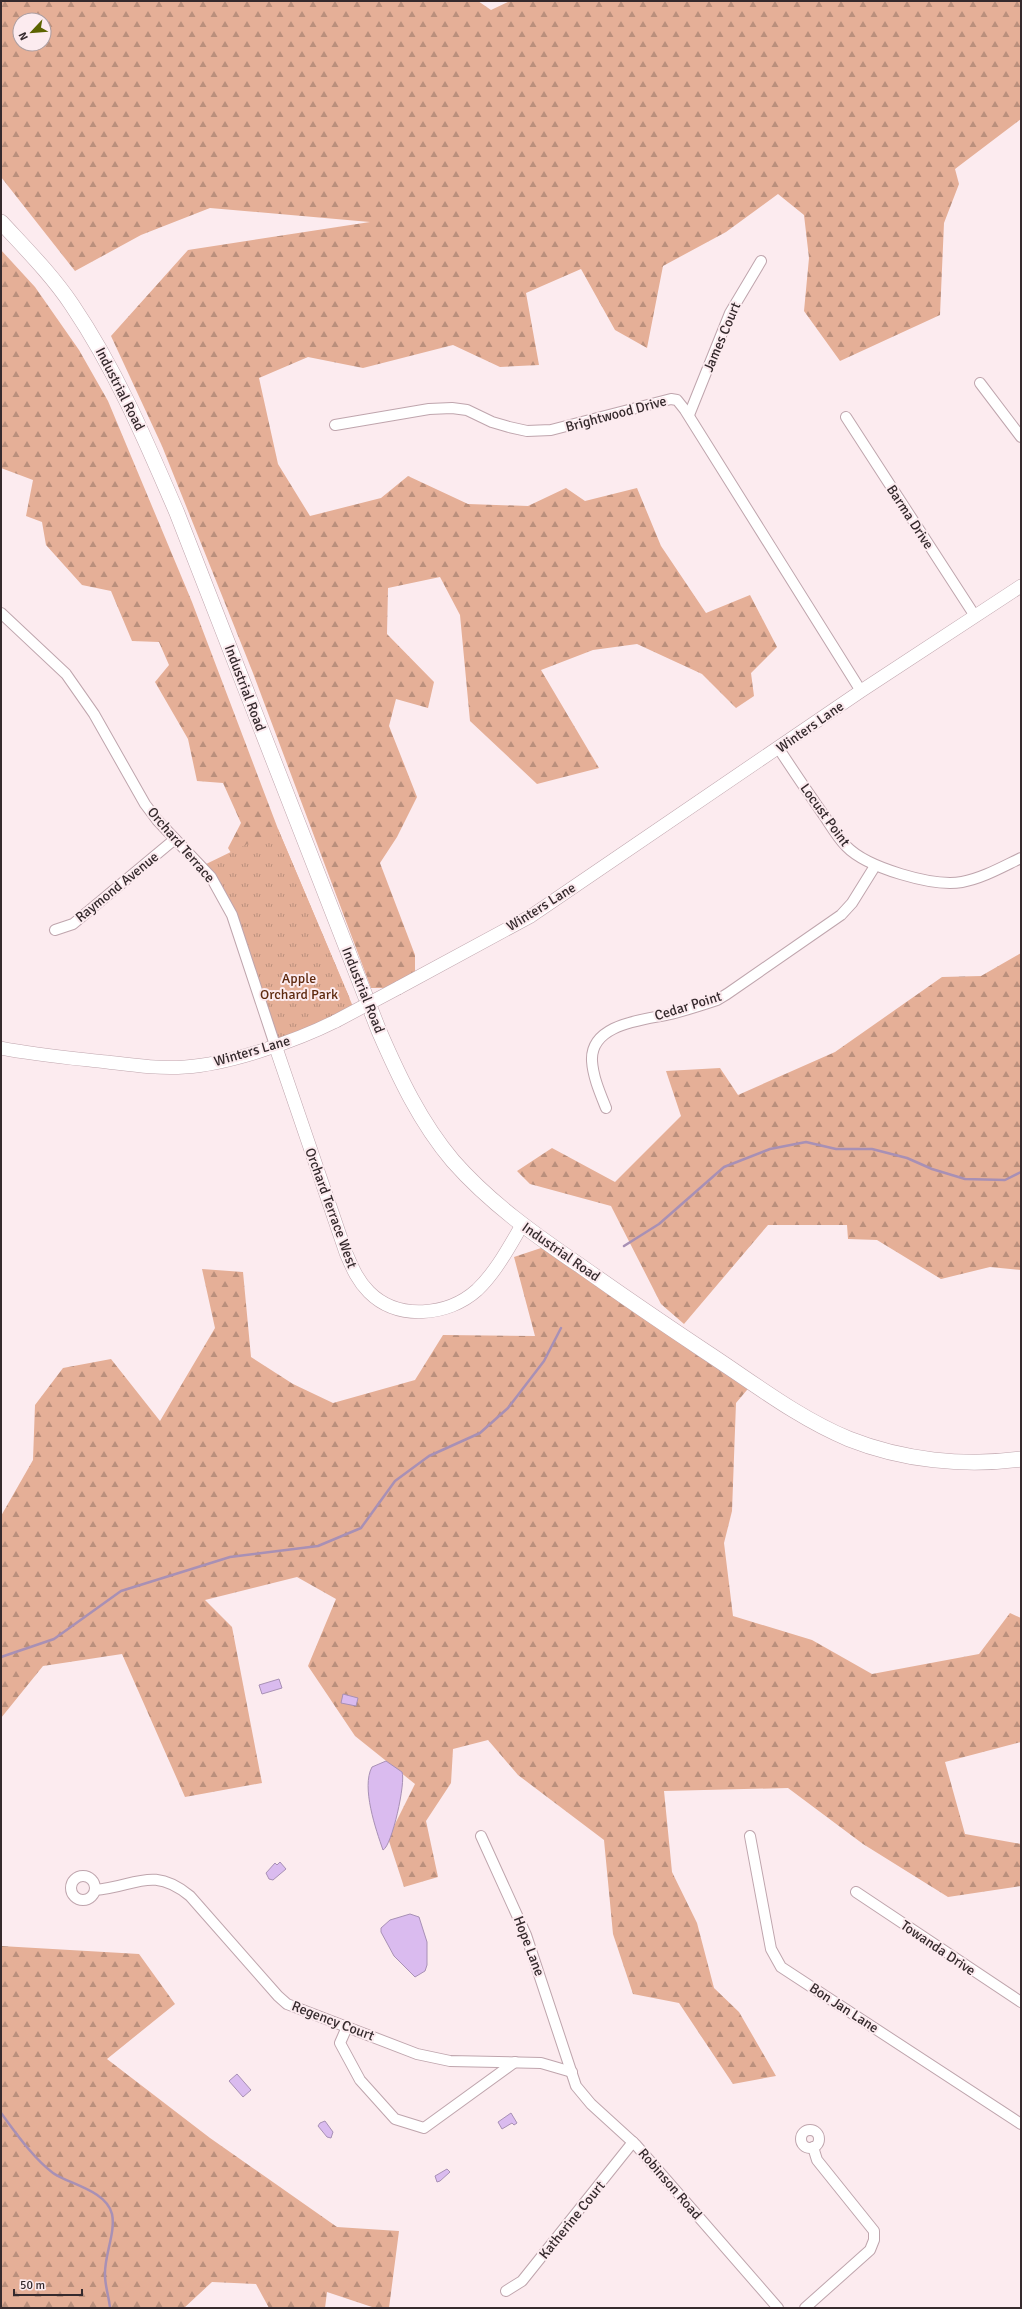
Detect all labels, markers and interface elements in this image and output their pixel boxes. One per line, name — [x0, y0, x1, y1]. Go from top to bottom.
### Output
north arrow — [12, 12, 52, 52]
text: N — [16, 30, 31, 42]
street label: James Court — [700, 300, 744, 374]
street label: Industrial Road — [92, 344, 148, 434]
street label: Brightwood Drive — [564, 392, 668, 436]
street label: Barma Drive — [883, 482, 937, 552]
street label: Industrial Road — [221, 642, 269, 734]
street label: Winters Lane — [773, 698, 847, 756]
street label: Locust Point — [796, 780, 854, 850]
street label: Orchard Terrace — [144, 804, 218, 886]
street label: Raymond Avenue — [72, 848, 162, 926]
street label: Winters Lane — [503, 879, 579, 935]
street label: Industrial Road — [338, 944, 388, 1036]
park label: Apple Orchard Park — [260, 970, 338, 1003]
street label: Cedar Point — [652, 988, 724, 1024]
street label: Winters Lane — [212, 1032, 292, 1070]
street label: Orchard Terrace West — [301, 1145, 361, 1271]
street label: Industrial Road — [519, 1219, 603, 1285]
street label: Hope Lane — [510, 1913, 548, 1979]
street label: Towanda Drive — [897, 1917, 979, 1979]
street label: Bon Jan Lane — [806, 1979, 882, 2037]
street label: Regency Court — [289, 1997, 377, 2045]
street label: Robinson Road — [635, 2145, 705, 2223]
street label: Katherine Court — [535, 2178, 609, 2262]
scale bar — [14, 2271, 82, 2297]
text: 50 m — [20, 2278, 45, 2293]

